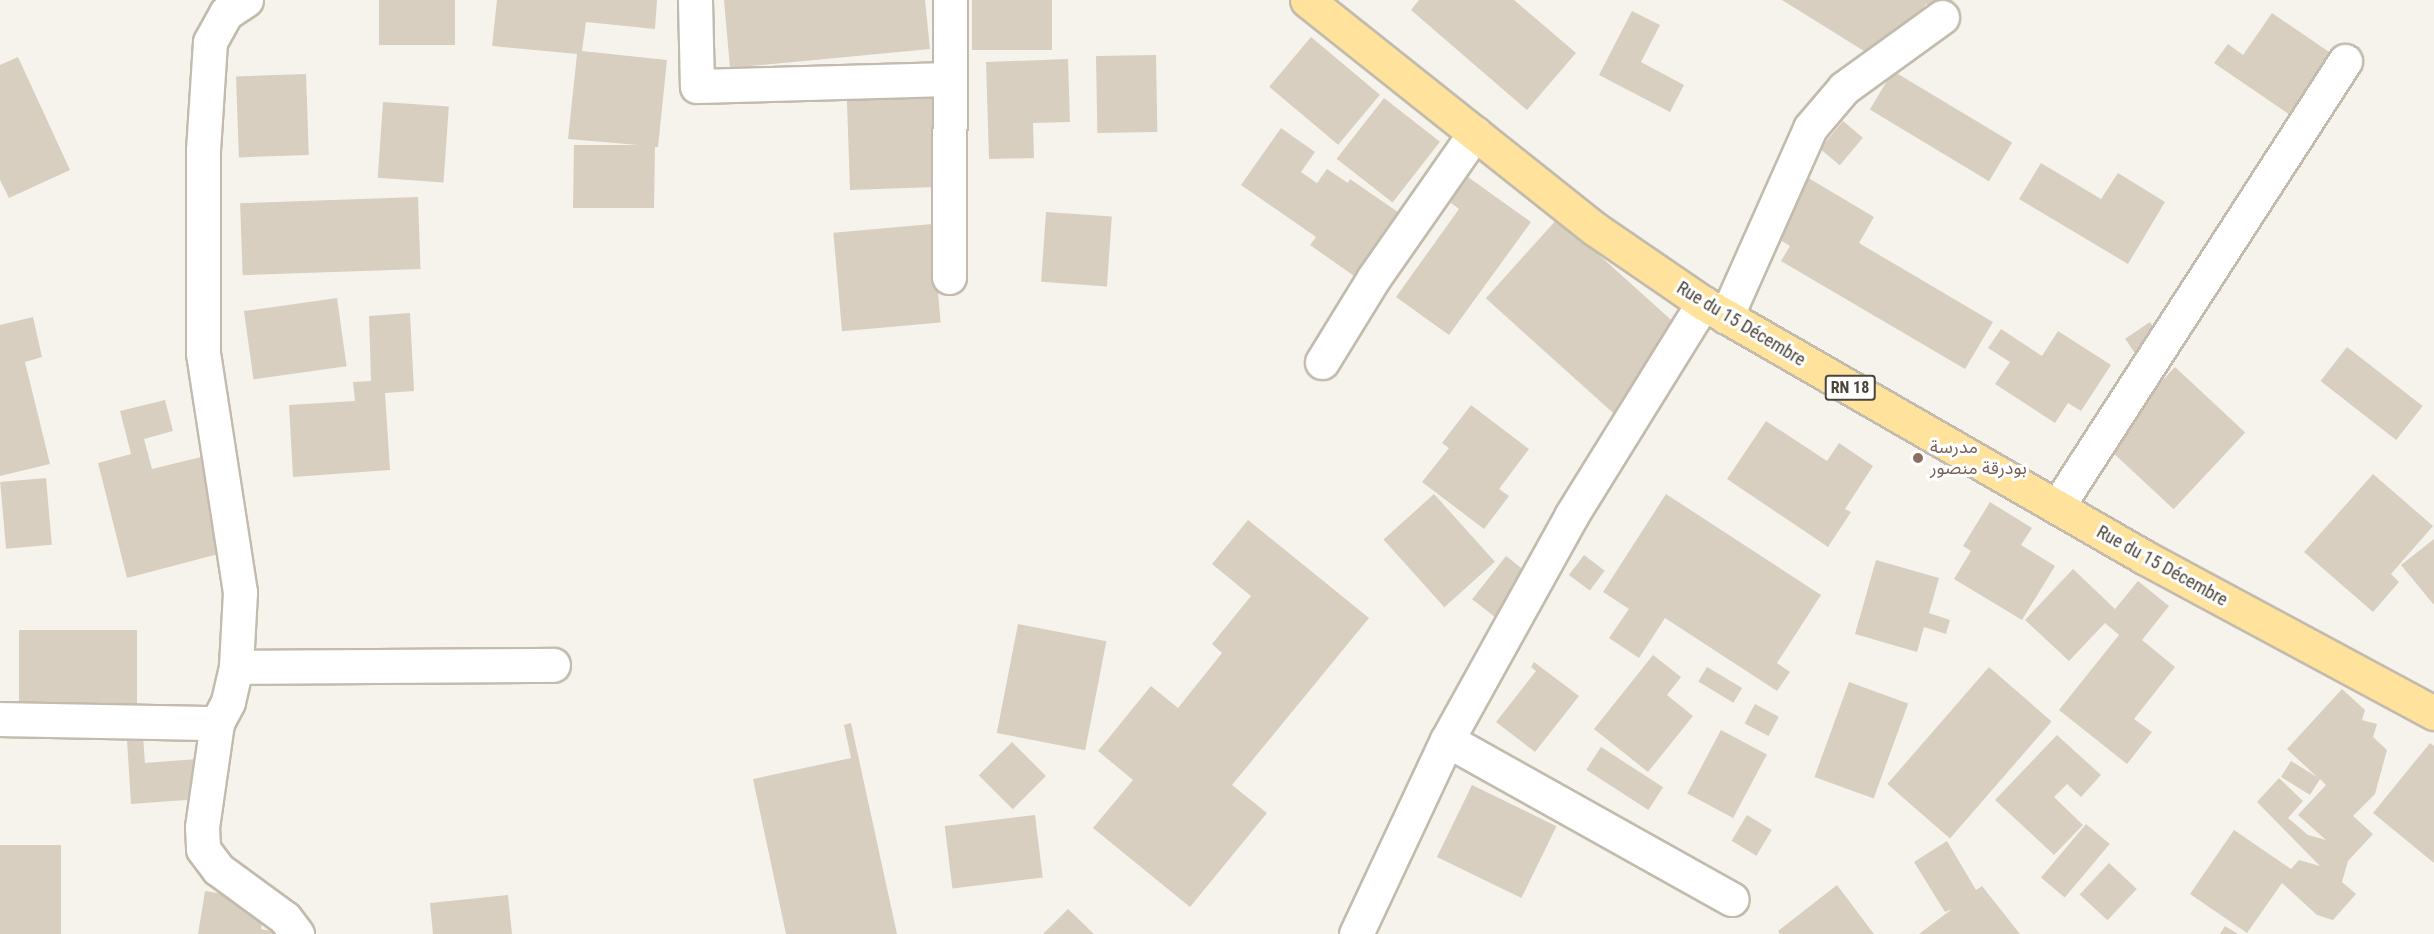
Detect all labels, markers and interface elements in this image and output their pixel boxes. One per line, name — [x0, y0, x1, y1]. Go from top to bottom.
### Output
street label: Rue du 15 Décembre — [1673, 277, 1809, 371]
road number: RN 18 — [1824, 375, 1876, 401]
place label: مدرسة بودرقة منصور — [1930, 437, 2027, 480]
marker: مدرسة بودرقة منصور — [1911, 451, 1925, 465]
street label: Rue du 15 Décembre — [2093, 521, 2231, 611]

